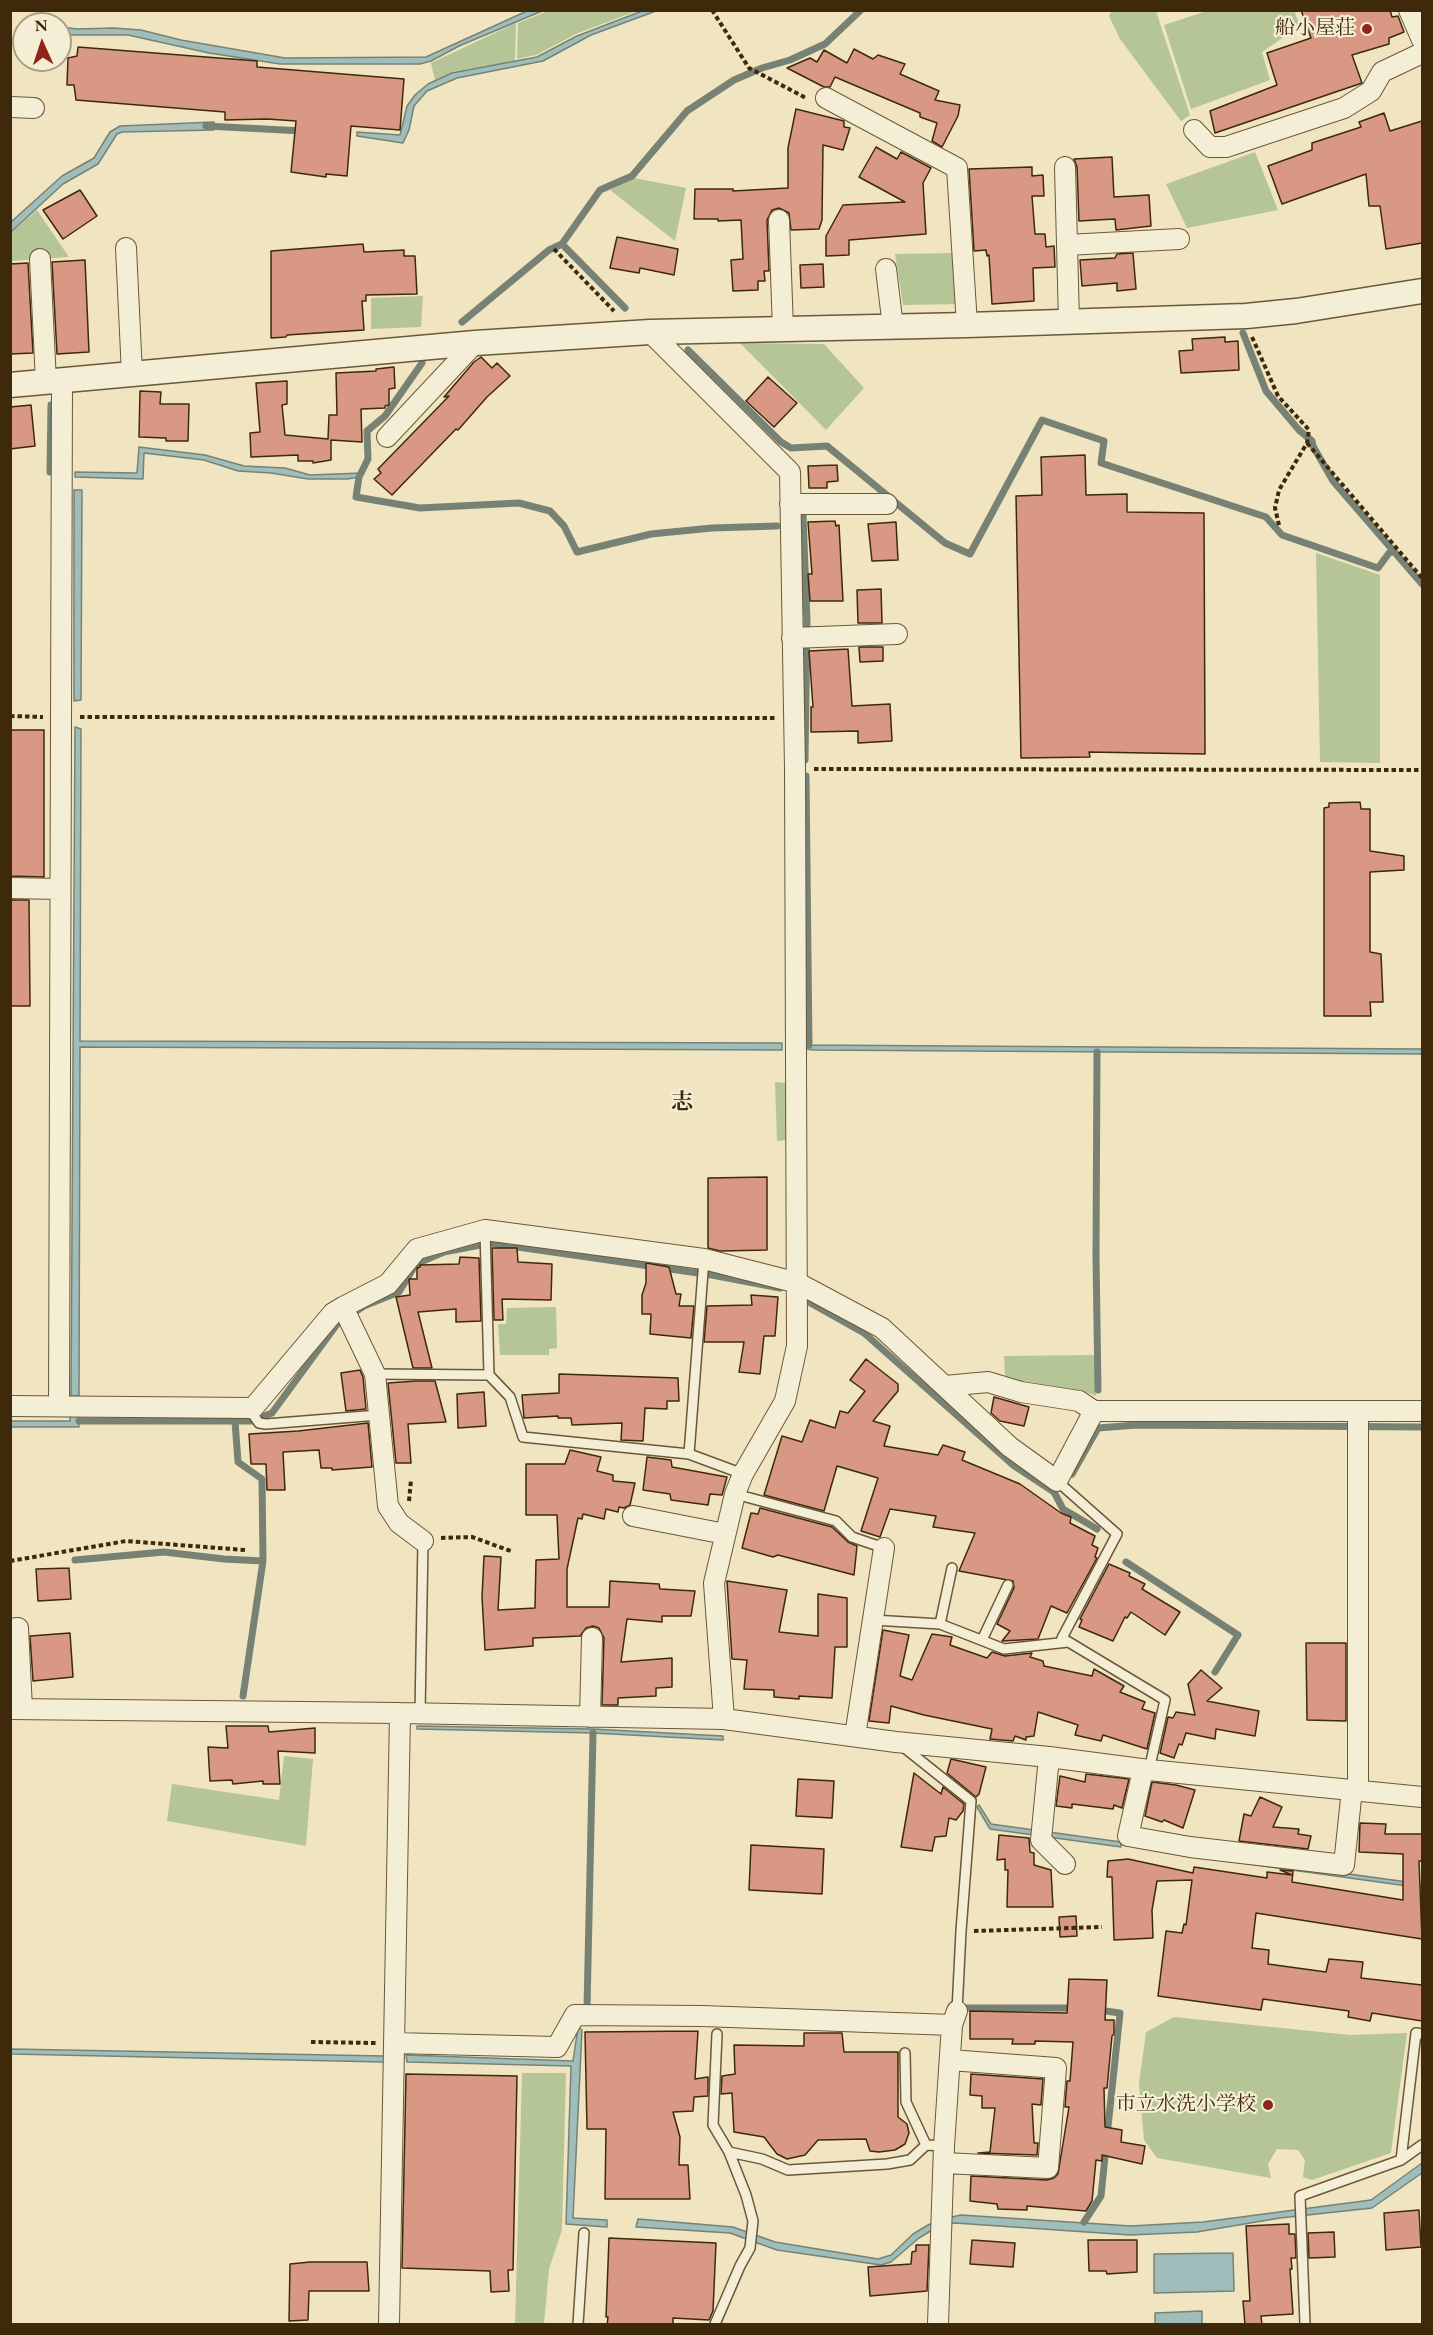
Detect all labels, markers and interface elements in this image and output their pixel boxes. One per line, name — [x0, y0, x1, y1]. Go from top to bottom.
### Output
north arrow — [12, 12, 72, 72]
text: N — [34, 15, 48, 36]
place label: 船小屋荘 — [1275, 17, 1355, 41]
marker: 船小屋荘 — [1360, 22, 1374, 36]
district label: 志 — [671, 1090, 693, 1116]
place label: 市立水洗小学校 — [1116, 2093, 1256, 2117]
marker: 市立水洗小学校 — [1261, 2098, 1275, 2112]

